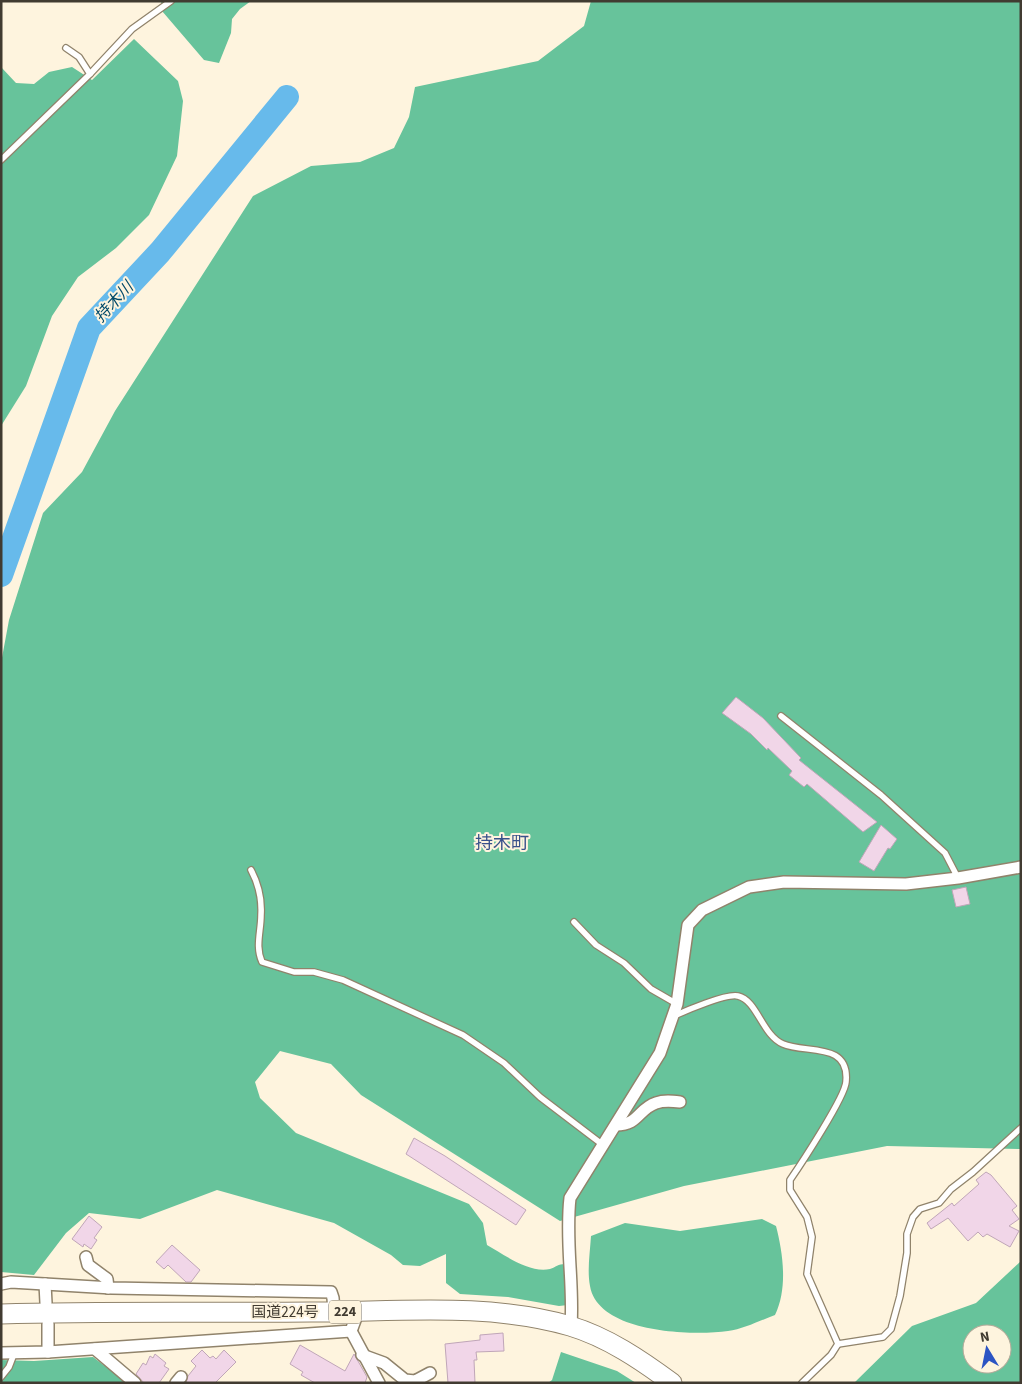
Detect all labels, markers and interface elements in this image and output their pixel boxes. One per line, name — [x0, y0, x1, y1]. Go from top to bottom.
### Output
water label: 持木川 — [90, 275, 140, 327]
district label: 持木町 — [475, 831, 529, 856]
road number: 224 — [329, 1300, 361, 1324]
street label: 国道224号 — [251, 1302, 319, 1323]
north arrow — [962, 1324, 1012, 1374]
text: N — [979, 1327, 991, 1348]

